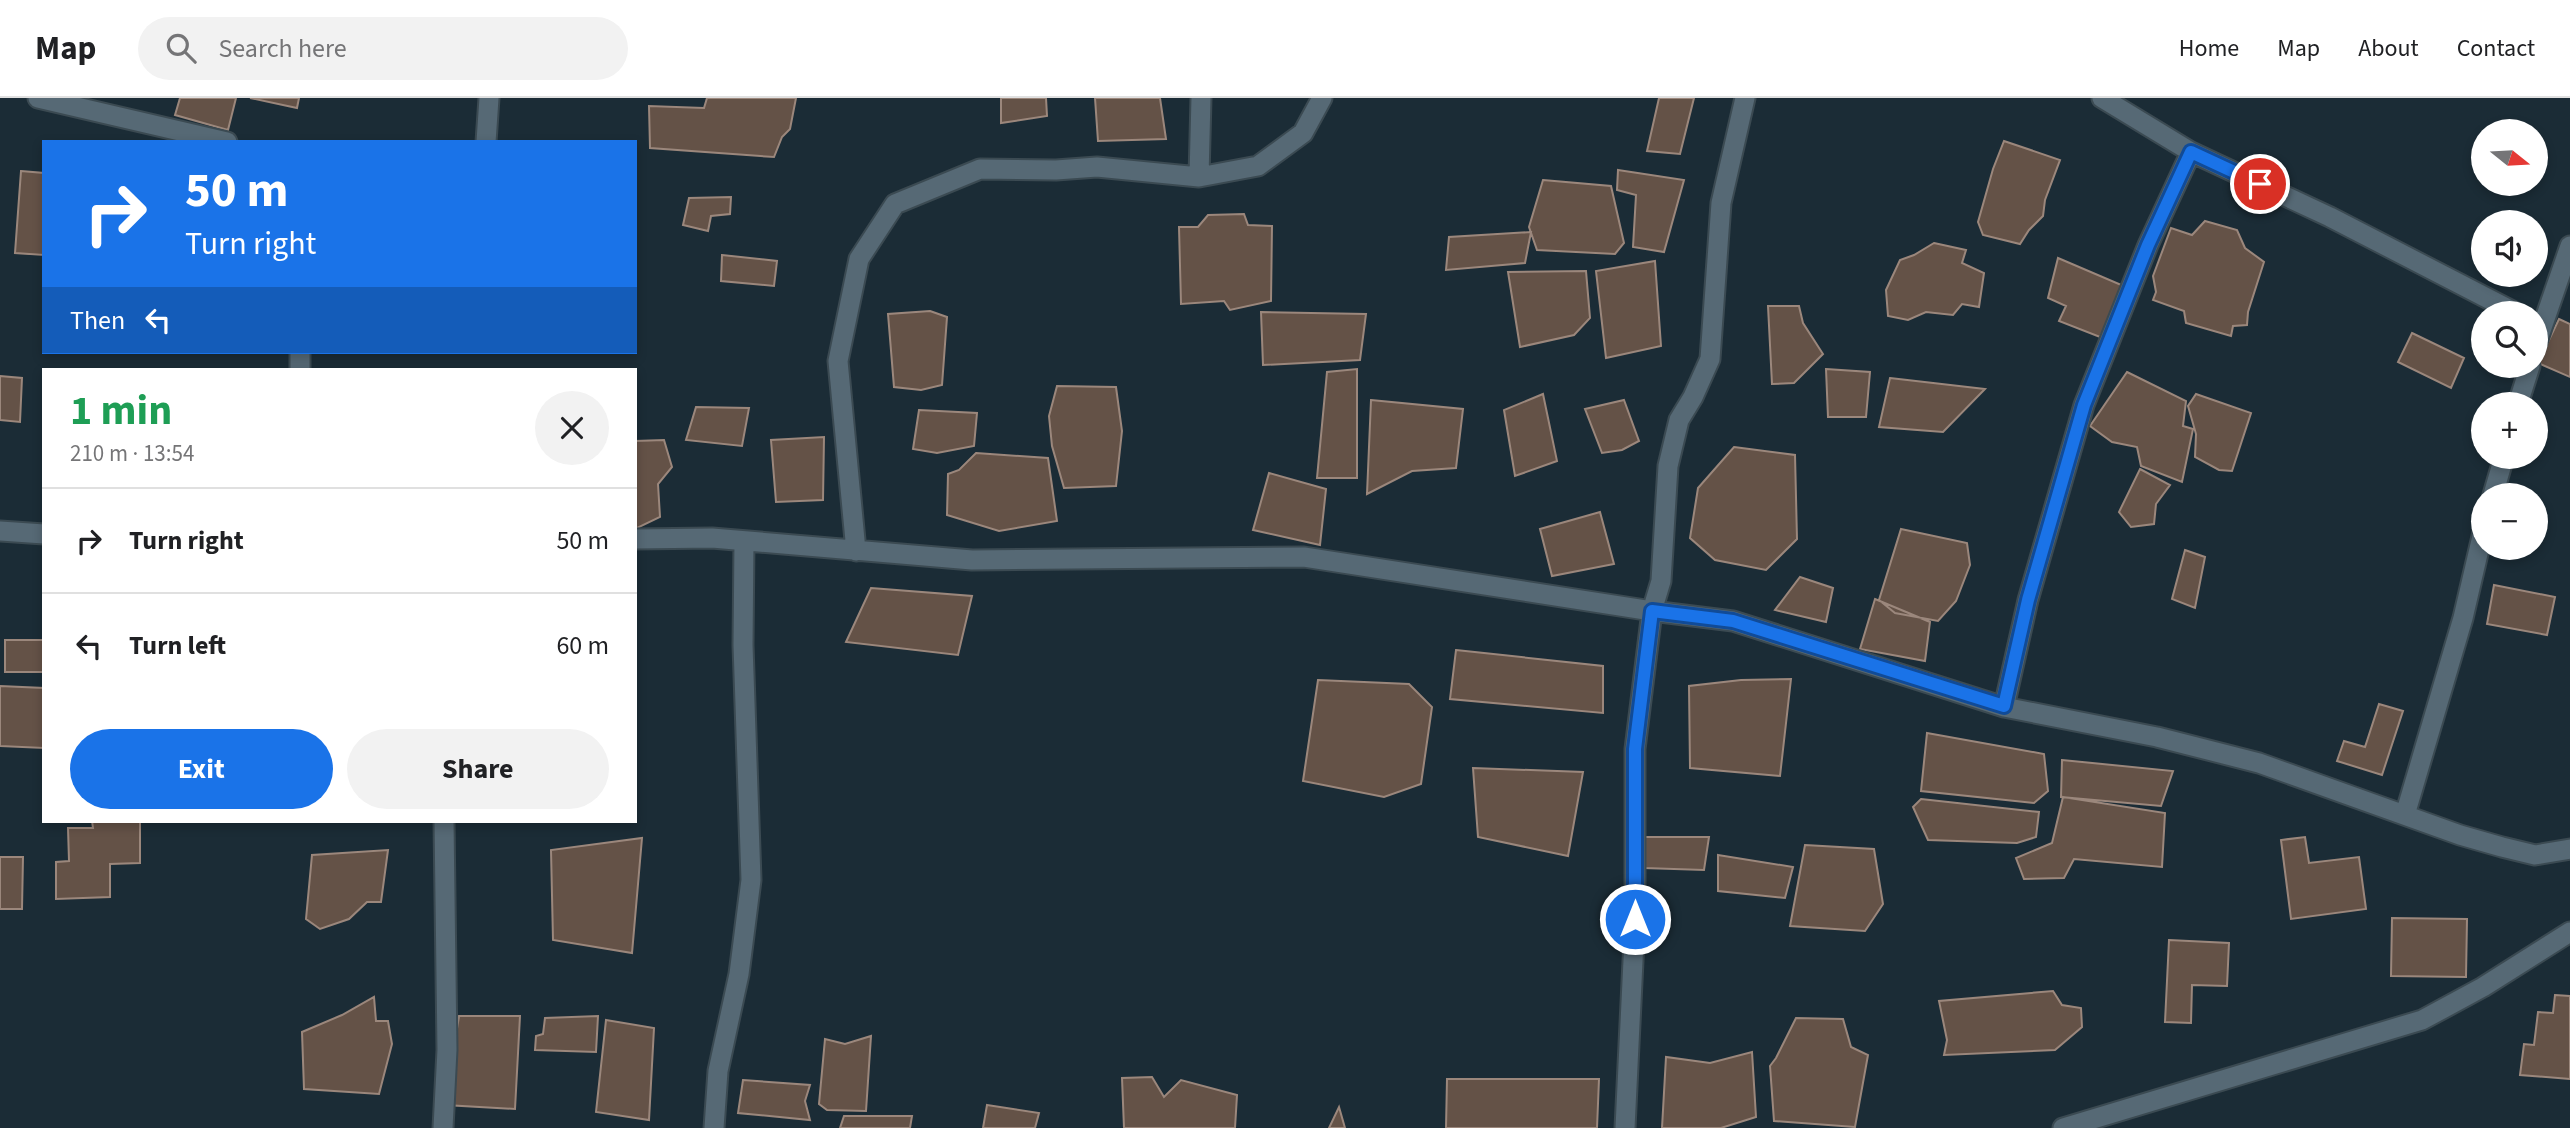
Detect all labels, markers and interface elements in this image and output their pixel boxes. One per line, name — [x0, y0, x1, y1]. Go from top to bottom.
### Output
search box — [138, 17, 628, 80]
text: Map — [35, 25, 96, 72]
icon: search — [162, 29, 200, 67]
text: Search here — [218, 30, 347, 67]
text: Home — [2179, 31, 2239, 66]
text: Map — [2277, 31, 2320, 66]
text: About — [2358, 31, 2419, 66]
text: Contact — [2457, 31, 2535, 66]
north arrow — [2471, 119, 2548, 196]
map controls — [2471, 119, 2548, 560]
pin — [2230, 154, 2290, 214]
text: 50 m — [185, 156, 289, 226]
icon: arrive — [2241, 165, 2279, 203]
icon: right — [70, 168, 161, 259]
button: sound — [2471, 210, 2548, 287]
text: Turn right — [185, 221, 316, 267]
icon: left — [139, 301, 177, 339]
button: search — [2471, 301, 2548, 378]
text: Then — [70, 302, 125, 339]
text: 1 min — [70, 381, 172, 441]
button: close — [535, 391, 609, 465]
button: + — [2471, 392, 2548, 469]
text: 210 m · 13:54 — [70, 437, 194, 470]
button: − — [2471, 483, 2548, 560]
icon: right — [70, 522, 108, 560]
text: Turn right — [129, 522, 244, 559]
text: 50 m — [556, 522, 609, 559]
icon: left — [70, 627, 108, 665]
text: Turn left — [129, 627, 226, 664]
text: 60 m — [556, 627, 609, 664]
button: Exit — [70, 729, 333, 809]
button: Share — [347, 729, 609, 809]
position arrow — [1598, 882, 1672, 956]

